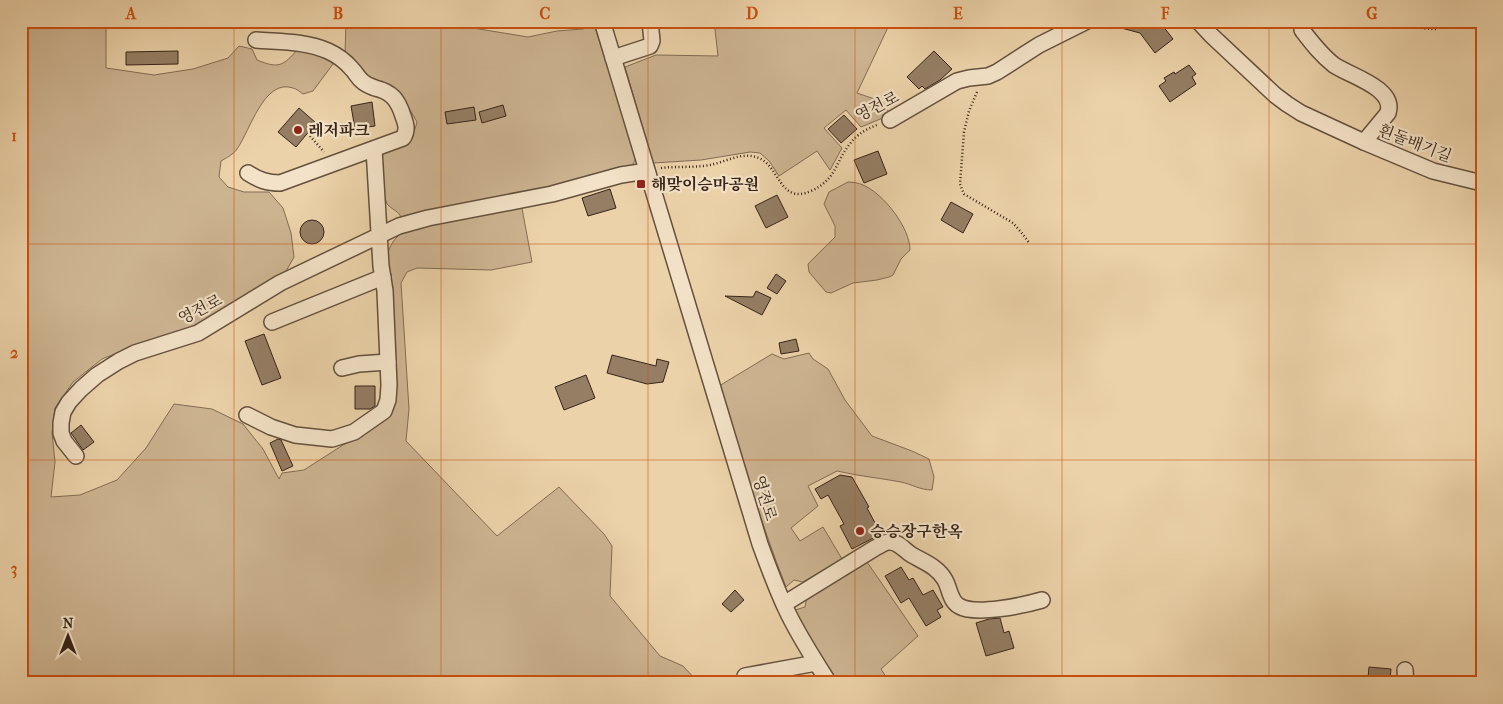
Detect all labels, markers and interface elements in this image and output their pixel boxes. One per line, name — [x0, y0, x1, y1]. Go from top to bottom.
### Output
text: A — [125, 4, 137, 23]
text: B — [333, 4, 343, 23]
text: C — [540, 4, 551, 23]
text: D — [746, 4, 758, 23]
text: E — [953, 4, 963, 23]
text: F — [1160, 4, 1170, 23]
text: G — [1366, 4, 1378, 23]
street label: 영전로 — [852, 87, 902, 125]
street label: 흰돌배기길 — [1376, 120, 1454, 166]
place label: 레저파크 — [308, 121, 370, 140]
marker: 레저파크 — [292, 124, 304, 136]
text: 1 — [11, 126, 17, 145]
place label: 해맞이승마공원 — [651, 175, 759, 194]
marker: 해맞이승마공원 — [635, 178, 647, 190]
street label: 영전로 — [175, 290, 225, 328]
text: 2 — [10, 343, 18, 362]
street label: 영전로 — [749, 473, 781, 523]
place label: 승승장구한옥 — [870, 522, 963, 541]
marker: 승승장구한옥 — [854, 525, 866, 537]
text: 3 — [11, 559, 17, 579]
north arrow — [42, 612, 92, 662]
text: N — [63, 615, 74, 632]

